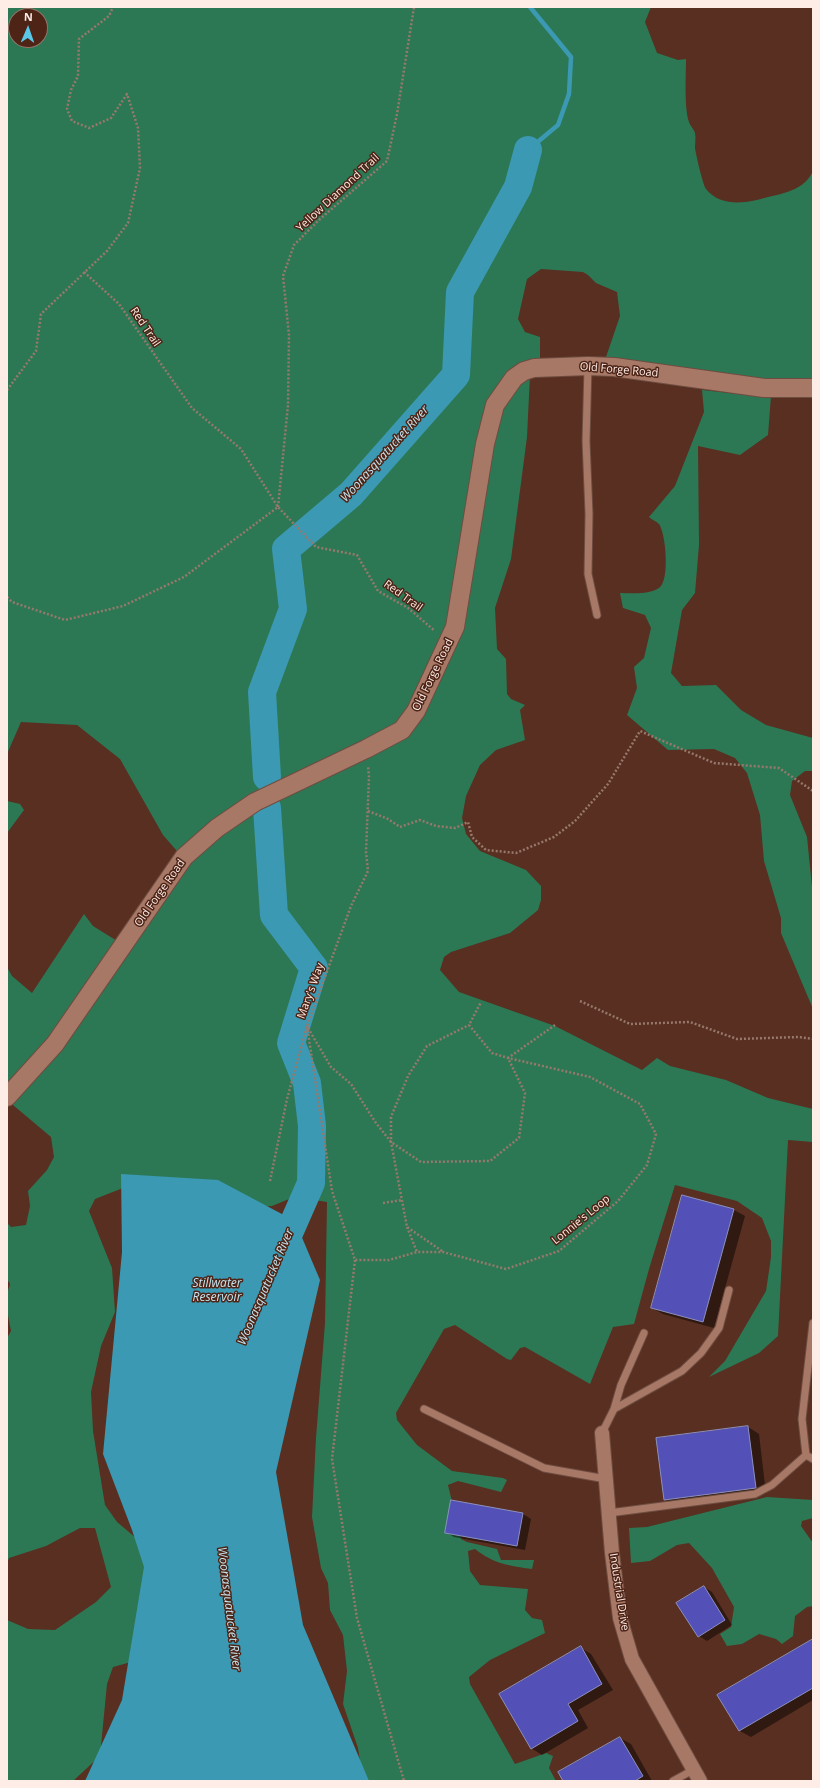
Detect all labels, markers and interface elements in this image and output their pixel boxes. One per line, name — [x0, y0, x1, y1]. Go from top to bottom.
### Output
north arrow — [8, 8, 48, 48]
text: N — [24, 9, 33, 24]
street label: Yellow Diamond Trail — [294, 151, 382, 235]
street label: Red Trail — [127, 305, 163, 349]
street label: Old Forge Road — [579, 360, 659, 380]
water label: Woonasquatucket River — [338, 403, 432, 505]
street label: Red Trail — [381, 578, 425, 614]
street label: Old Forge Road — [410, 637, 456, 713]
street label: Old Forge Road — [132, 857, 188, 929]
street label: Mary's Way — [295, 961, 327, 1021]
street label: Lonnie's Loop — [549, 1193, 613, 1247]
water label: Woonasquatucket River — [235, 1227, 297, 1347]
water label: Stillwater Reservoir — [192, 1277, 242, 1305]
water label: Woonasquatucket River — [214, 1546, 244, 1672]
street label: Industrial Drive — [606, 1552, 632, 1632]

